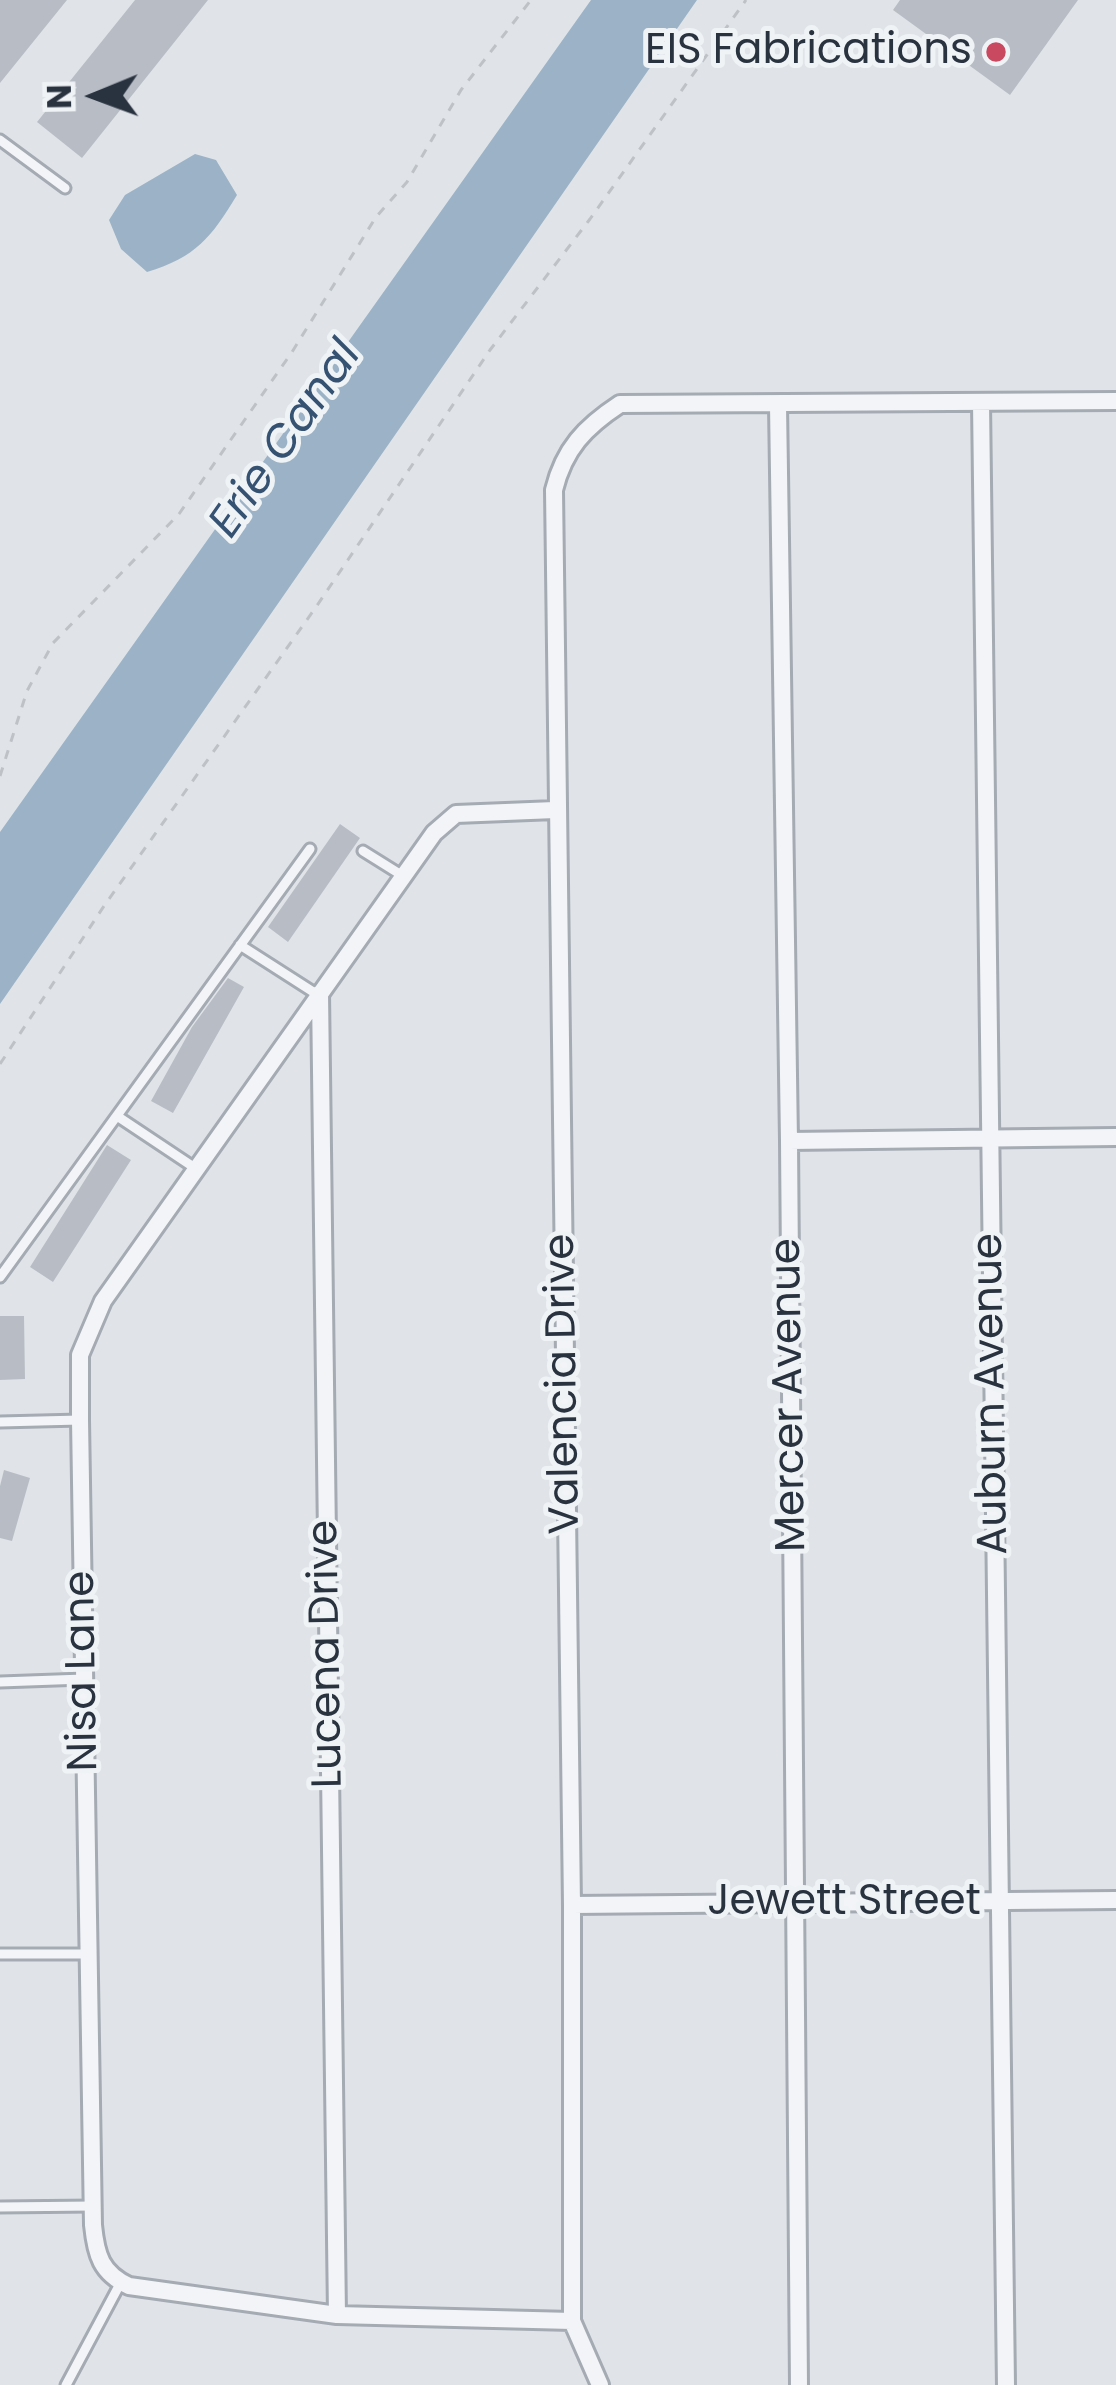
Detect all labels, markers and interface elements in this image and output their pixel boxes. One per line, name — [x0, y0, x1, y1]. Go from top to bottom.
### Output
place label: EIS Fabrications — [645, 27, 972, 77]
north arrow — [36, 36, 156, 156]
marker: EIS Fabrications — [983, 39, 1009, 65]
text: N — [36, 84, 83, 109]
water label: Erie Canal — [200, 331, 374, 549]
street label: Valencia Drive — [537, 1233, 593, 1535]
street label: Auburn Avenue — [965, 1233, 1021, 1555]
street label: Mercer Avenue — [763, 1238, 819, 1552]
street label: Lucena Drive — [300, 1519, 356, 1789]
street label: Nisa Lane — [57, 1570, 111, 1772]
street label: Jewett Street — [707, 1878, 981, 1928]

